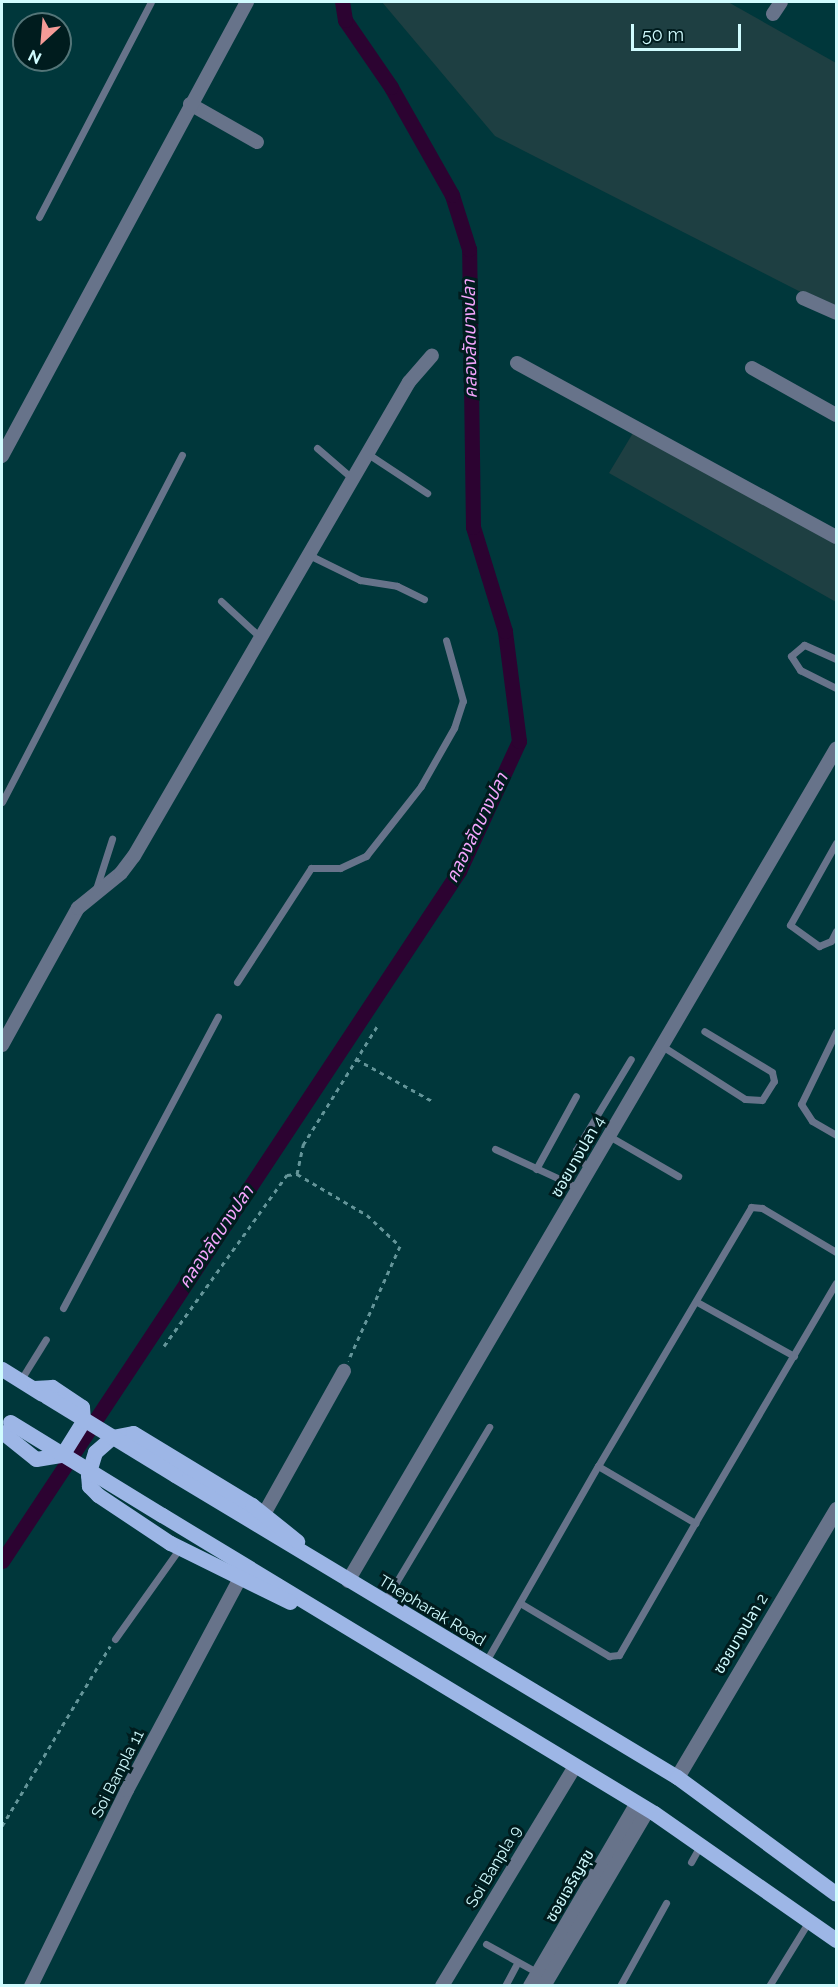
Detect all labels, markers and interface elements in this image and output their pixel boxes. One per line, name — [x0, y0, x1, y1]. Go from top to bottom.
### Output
north arrow — [12, 12, 72, 72]
scale bar — [634, 12, 744, 50]
text: 50 m — [642, 24, 684, 45]
text: N — [25, 46, 44, 68]
water label: คลองลัดบางปลา — [458, 279, 482, 399]
water label: คลองลัดบางปลา — [441, 770, 513, 886]
street label: ซอยบางปลา 4 — [547, 1113, 609, 1201]
water label: คลองลัดบางปลา — [174, 1182, 258, 1292]
street label: Thepharak Road — [375, 1571, 489, 1651]
street label: ซอยบางปลา 2 — [710, 1590, 772, 1678]
street label: Soi Banpla 11 — [88, 1727, 148, 1821]
street label: Soi Banpla 9 — [462, 1823, 526, 1911]
street label: ซอยเจริญสุข — [542, 1846, 598, 1926]

